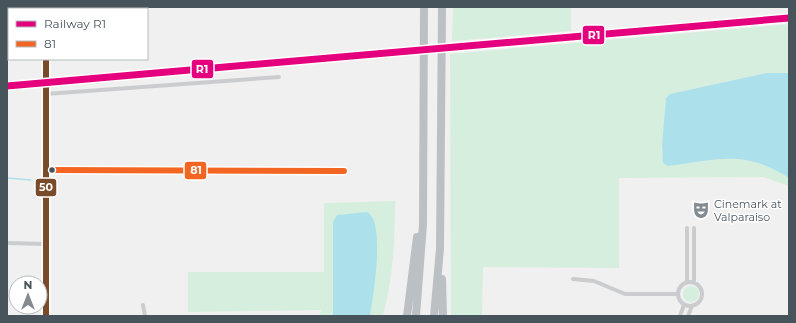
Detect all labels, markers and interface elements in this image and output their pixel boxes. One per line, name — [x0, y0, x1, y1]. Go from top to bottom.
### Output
legend — [8, 8, 148, 60]
text: Railway R1 — [44, 16, 106, 31]
line badge: R1 — [582, 25, 605, 45]
text: R1 — [588, 28, 600, 42]
text: 81 — [44, 36, 56, 51]
line badge: R1 — [191, 59, 214, 79]
text: R1 — [196, 62, 208, 76]
line badge: 81 — [184, 161, 207, 180]
text: 81 — [190, 163, 202, 177]
unlabelled marker — [47, 165, 57, 175]
line badge: 50 — [35, 178, 57, 197]
text: 50 — [39, 180, 54, 194]
place label: Cinemark at Valparaiso — [714, 197, 782, 224]
theatre icon: Cinemark at Valparaiso — [691, 200, 711, 220]
north arrow — [8, 275, 48, 315]
text: N — [24, 278, 32, 292]

